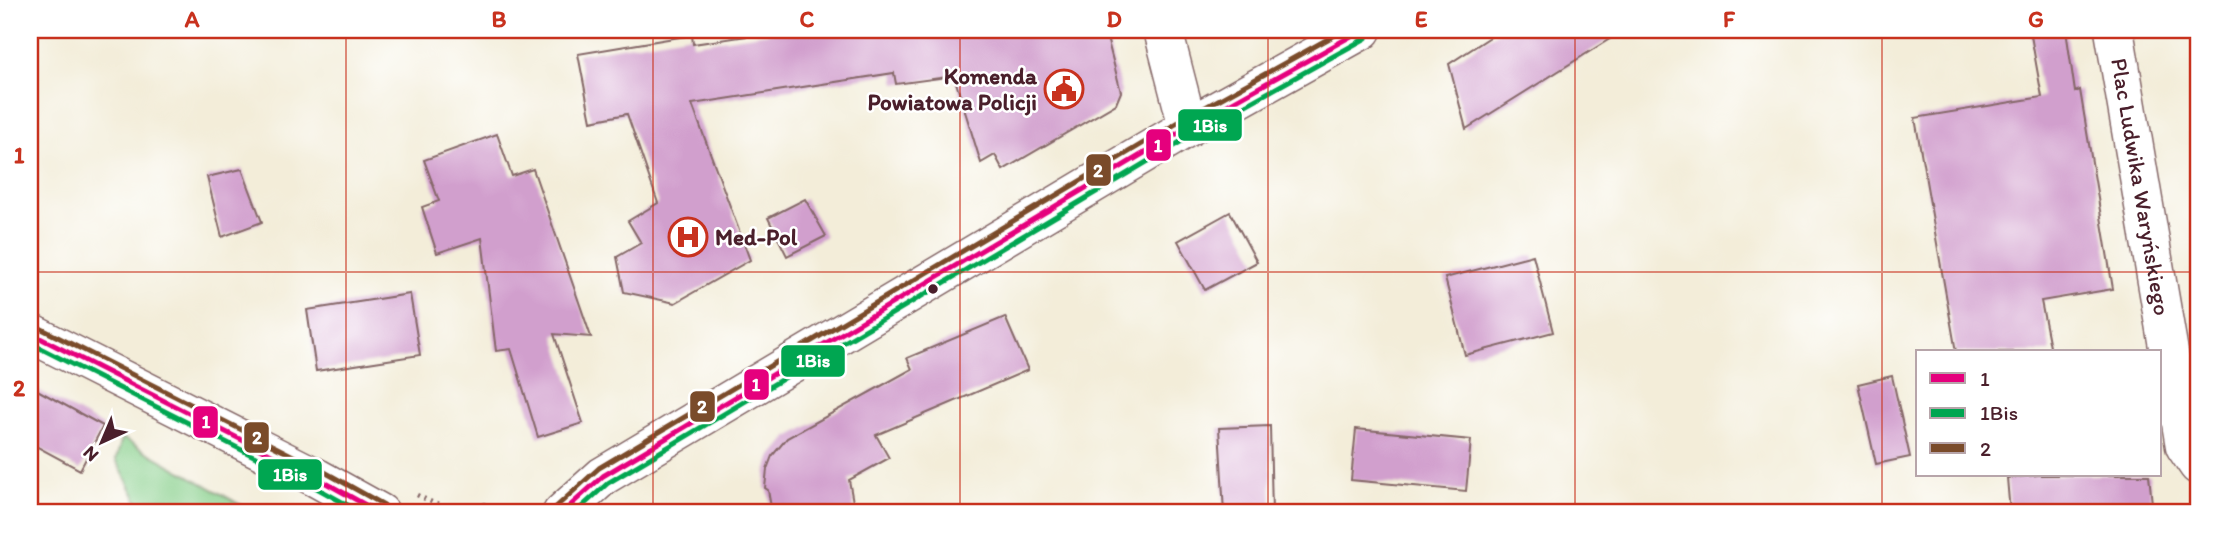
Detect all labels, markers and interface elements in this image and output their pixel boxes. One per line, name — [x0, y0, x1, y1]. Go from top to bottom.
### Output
text: A — [184, 5, 200, 33]
text: B — [492, 5, 507, 33]
text: C — [800, 5, 815, 33]
text: D — [1106, 5, 1122, 33]
text: E — [1415, 5, 1428, 33]
text: F — [1723, 5, 1736, 33]
text: G — [2028, 5, 2044, 33]
street label: Plac Ludwika Waryńskiego — [2105, 56, 2176, 318]
place label: Komenda Powiatowa Policji — [868, 62, 1038, 116]
public building icon: Komenda Powiatowa Policji — [1043, 68, 1085, 110]
line badge: 1Bis — [1177, 108, 1243, 142]
text: 1Bis — [1193, 114, 1228, 137]
line badge: 1 — [1145, 128, 1172, 162]
text: 1 — [1154, 134, 1163, 157]
text: 1 — [14, 141, 25, 169]
line badge: 2 — [1085, 153, 1112, 187]
text: 2 — [1093, 159, 1103, 182]
hospital icon: Med-Pol — [667, 216, 709, 258]
place label: Med-Pol — [715, 223, 798, 251]
unlabelled marker — [926, 282, 940, 296]
line badge: 1Bis — [780, 344, 846, 378]
text: 1Bis — [796, 349, 831, 372]
legend — [1916, 350, 2162, 476]
text: 1 — [1980, 366, 1990, 391]
line badge: 1 — [743, 368, 770, 401]
text: 1 — [752, 373, 761, 396]
text: 2 — [13, 374, 26, 402]
line badge: 2 — [689, 390, 716, 423]
text: 2 — [697, 395, 707, 418]
text: 1Bis — [1980, 400, 2018, 425]
line badge: 1 — [192, 405, 219, 439]
north arrow — [66, 406, 136, 476]
text: 1 — [202, 410, 211, 433]
line badge: 2 — [243, 421, 270, 454]
text: 2 — [252, 426, 262, 449]
text: 2 — [1980, 436, 1991, 461]
text: N — [78, 441, 103, 467]
line badge: 1Bis — [257, 458, 323, 491]
text: 1Bis — [273, 463, 308, 486]

